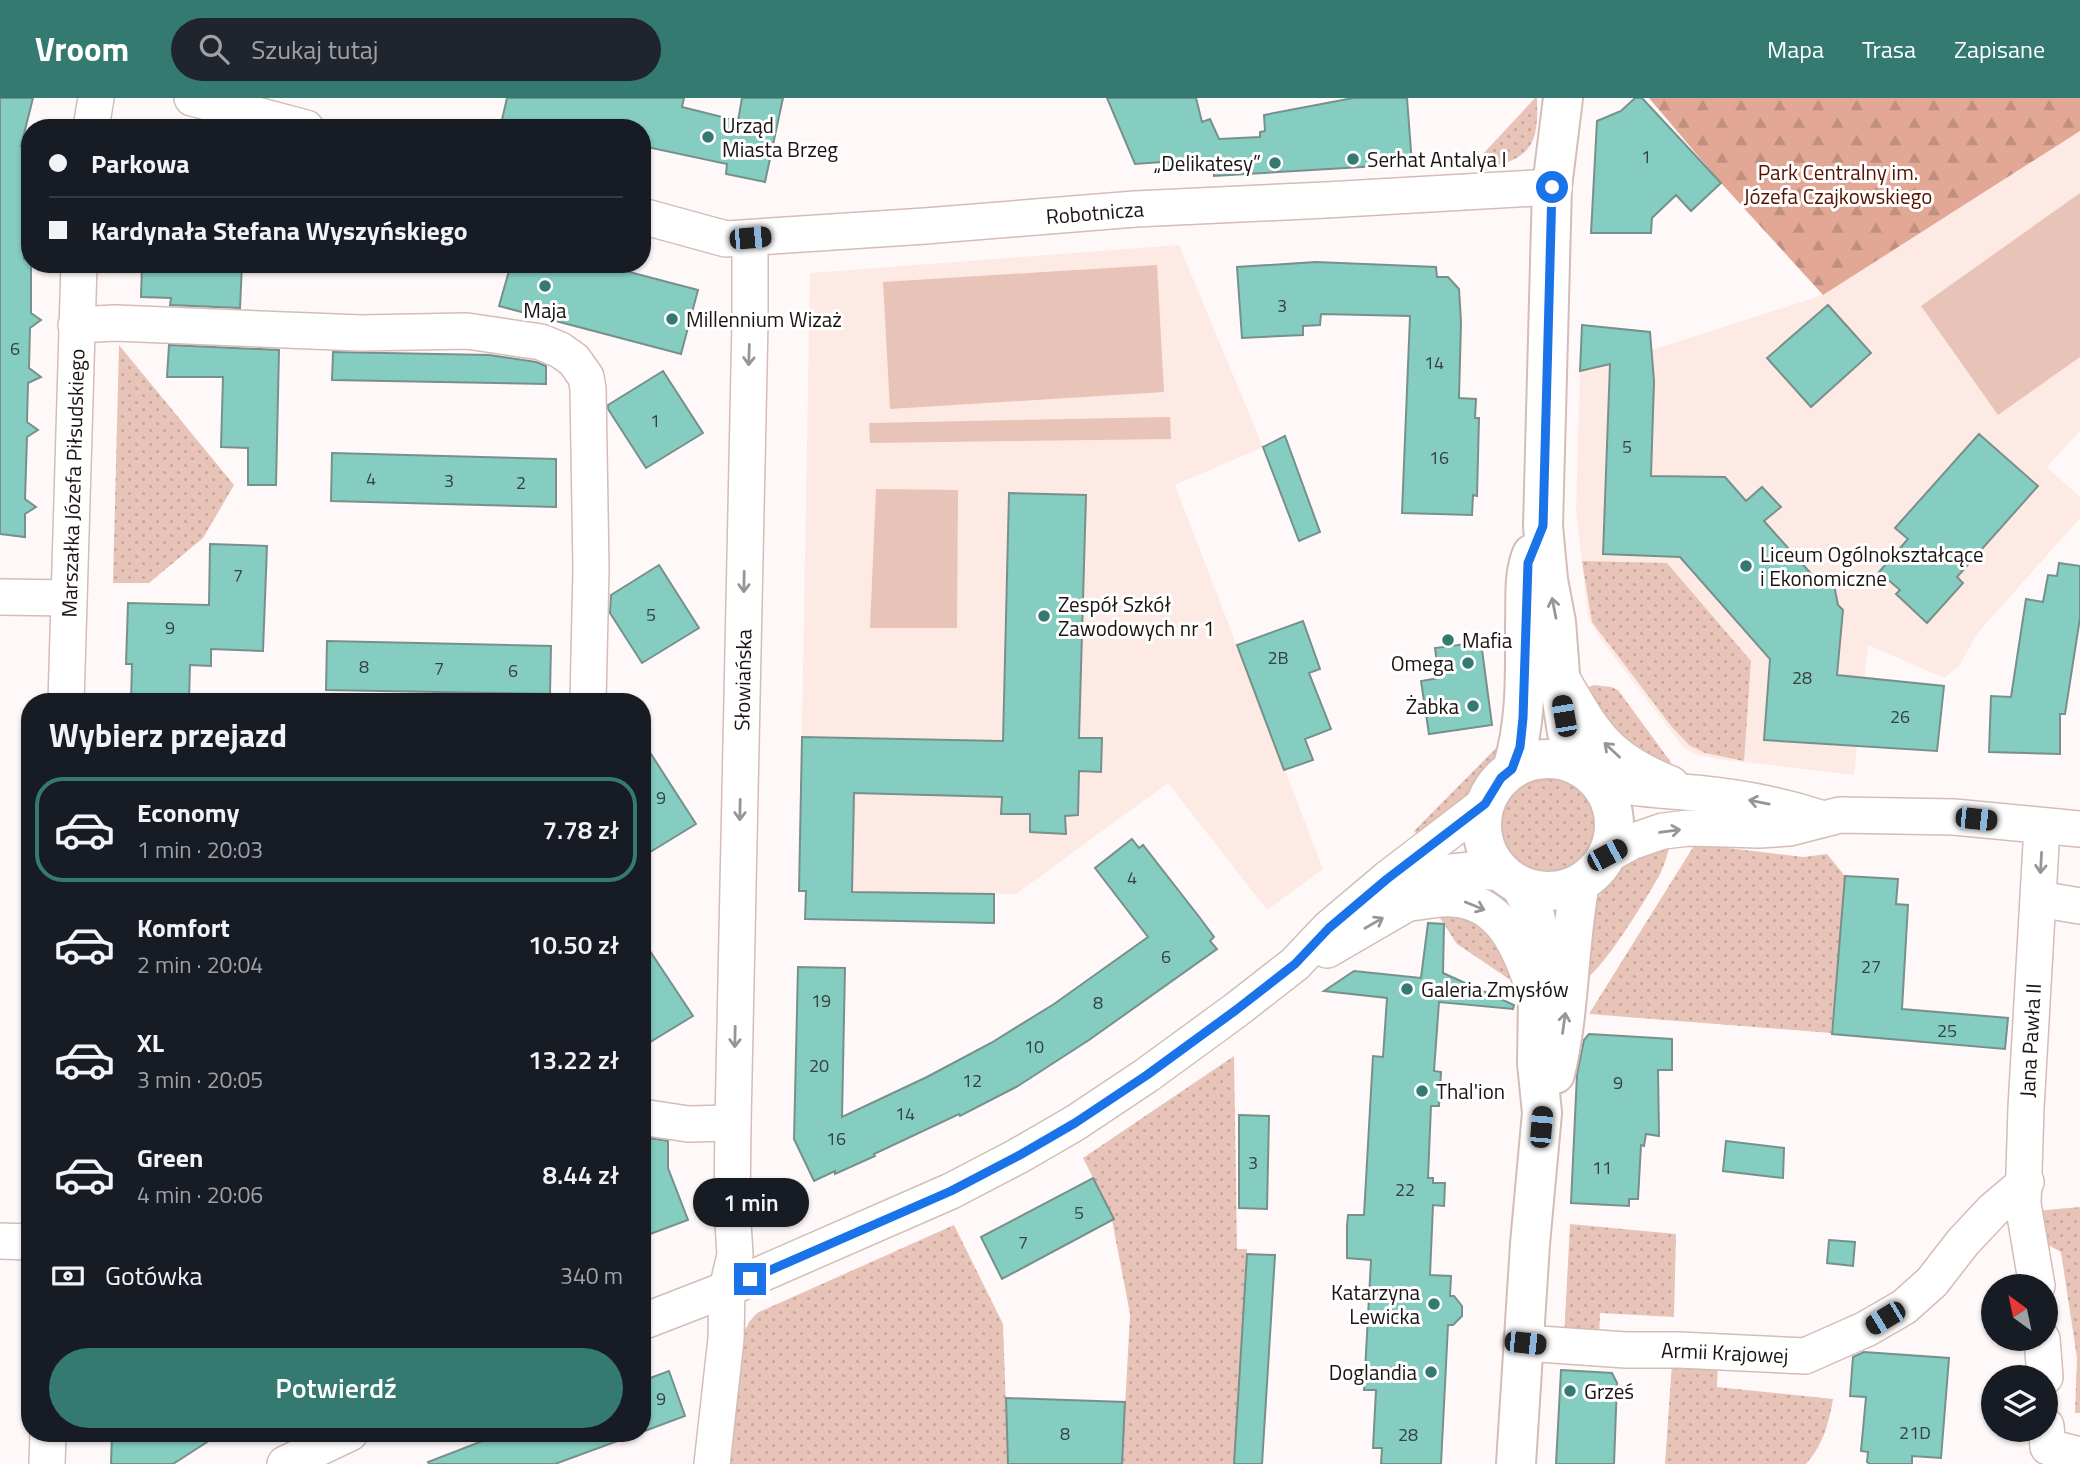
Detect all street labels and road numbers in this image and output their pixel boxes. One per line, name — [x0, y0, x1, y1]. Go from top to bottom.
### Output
street label: Robotnicza — [1045, 193, 1145, 232]
street label: Marszałka Józefa Piłsudskiego — [53, 348, 92, 618]
street label: Słowiańska — [725, 628, 759, 731]
street label: Jana Pawła II — [2011, 983, 2049, 1098]
street label: Armii Krajowej — [1661, 1334, 1789, 1371]

